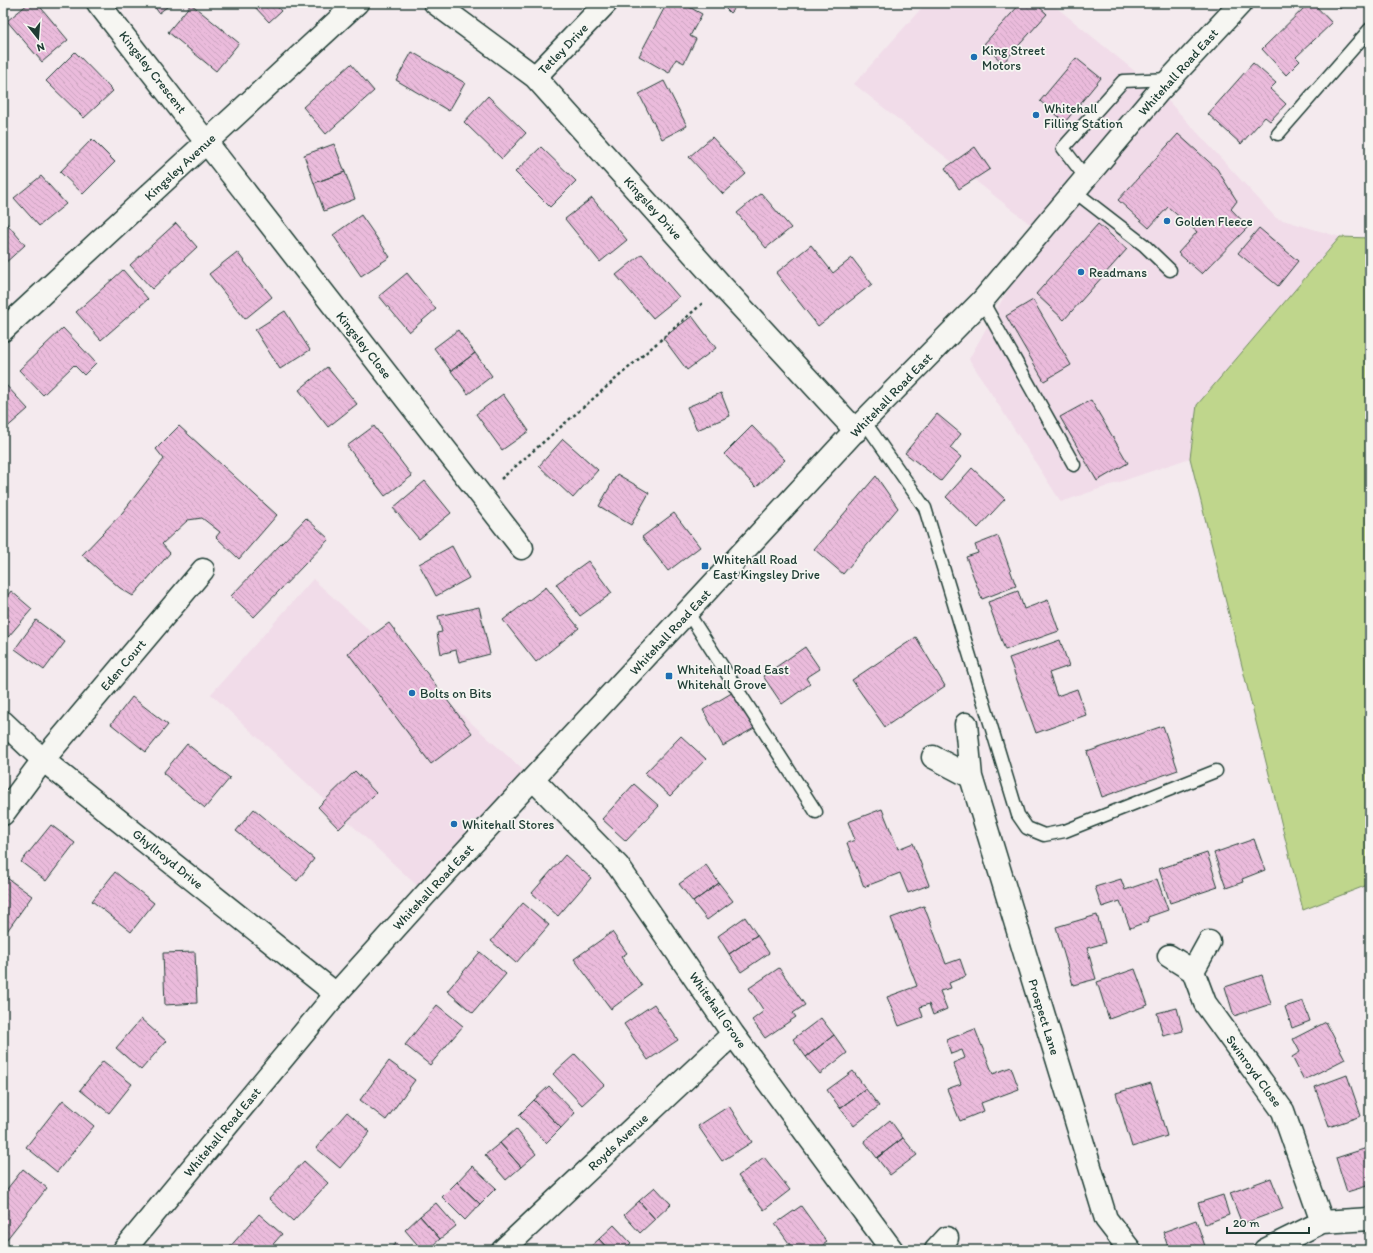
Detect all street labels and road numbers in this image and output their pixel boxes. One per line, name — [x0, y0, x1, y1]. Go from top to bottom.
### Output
street label: Tetley Drive — [535, 20, 591, 78]
street label: Whitehall Road East — [1135, 25, 1221, 119]
street label: Kingsley Crescent — [116, 28, 190, 116]
street label: Kingsley Avenue — [141, 130, 219, 204]
street label: Kingsley Drive — [621, 173, 685, 243]
street label: Kingsley Close — [333, 308, 395, 382]
street label: Whitehall Road East — [847, 349, 935, 440]
street label: Whitehall Road East — [626, 586, 714, 678]
street label: Eden Court — [97, 636, 149, 694]
street label: Ghyllroyd Drive — [130, 826, 206, 892]
street label: Whitehall Road East — [389, 841, 477, 933]
street label: Whitehall Grove — [686, 969, 750, 1051]
street label: Prospect Lane — [1025, 977, 1063, 1057]
street label: Swinroyd Close — [1223, 1032, 1285, 1110]
street label: Whitehall Road East — [180, 1084, 264, 1180]
street label: Royds Avenue — [585, 1110, 651, 1174]

